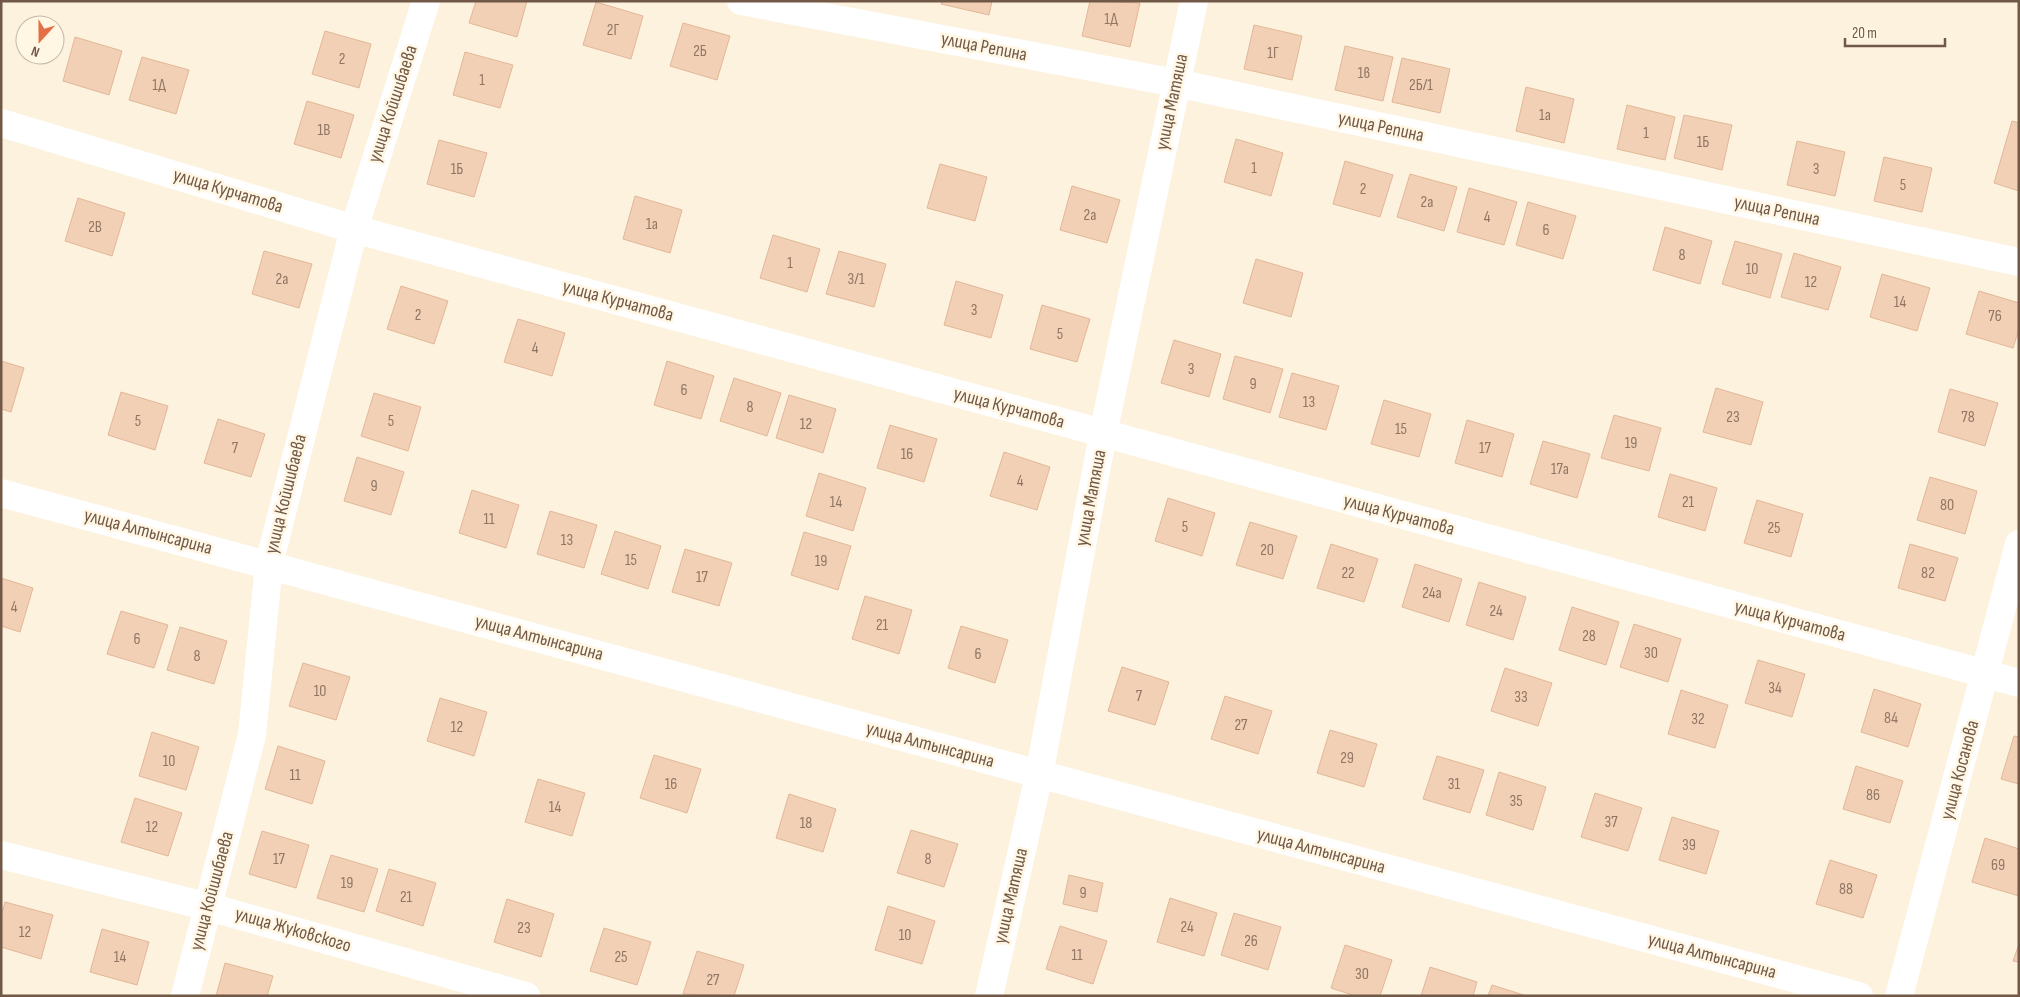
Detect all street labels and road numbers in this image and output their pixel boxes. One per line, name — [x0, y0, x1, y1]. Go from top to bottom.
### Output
street label: улица Репина — [939, 27, 1029, 67]
street label: улица Койшибаева — [363, 42, 423, 166]
street label: улица Матяша — [1151, 52, 1193, 152]
street label: улица Репина — [1336, 107, 1426, 147]
street label: улица Курчатова — [170, 163, 286, 219]
street label: улица Репина — [1732, 191, 1822, 231]
street label: улица Курчатова — [560, 275, 676, 327]
street label: улица Курчатова — [951, 382, 1067, 434]
street label: улица Койшибаева — [260, 432, 312, 556]
street label: улица Матяша — [1070, 448, 1112, 548]
street label: улица Курчатова — [1341, 489, 1457, 541]
street label: улица Алтынсарина — [81, 504, 215, 560]
street label: улица Курчатова — [1732, 595, 1848, 647]
street label: улица Алтынсарина — [472, 610, 606, 666]
street label: улица Алтынсарина — [863, 717, 997, 773]
street label: улица Косанова — [1936, 718, 1984, 822]
street label: улица Алтынсарина — [1254, 823, 1388, 879]
street label: улица Койшибаева — [185, 829, 239, 953]
street label: улица Матяша — [989, 846, 1033, 946]
street label: улица Жуковского — [232, 902, 354, 958]
street label: улица Алтынсарина — [1645, 928, 1779, 984]

